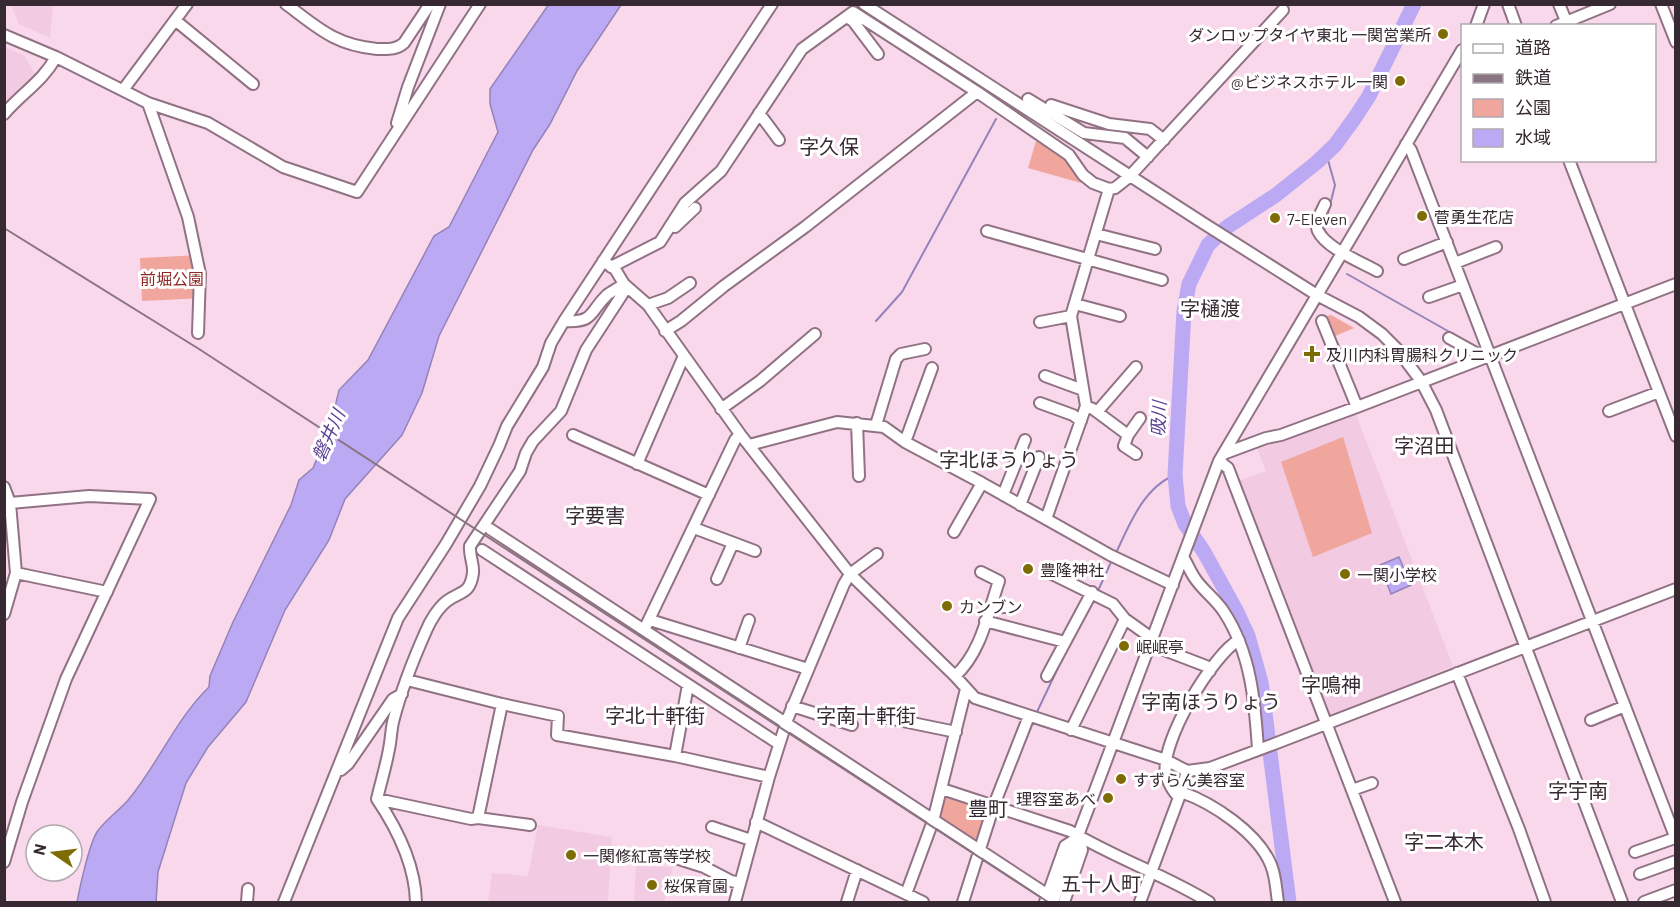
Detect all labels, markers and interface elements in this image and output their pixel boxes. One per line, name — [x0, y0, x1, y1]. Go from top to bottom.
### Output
legend — [1461, 24, 1656, 162]
place label: ダンロップタイヤ東北 一関営業所 — [1188, 25, 1431, 44]
marker: ダンロップタイヤ東北 一関営業所 — [1436, 27, 1450, 41]
text: 道路 — [1515, 36, 1551, 58]
text: 鉄道 — [1515, 66, 1551, 88]
place label: @ビジネスホテル一関 — [1231, 72, 1388, 91]
marker: @ビジネスホテル一関 — [1393, 74, 1407, 88]
text: 公園 — [1515, 96, 1551, 118]
text: 水域 — [1515, 126, 1551, 148]
district label: 字久保 — [799, 134, 859, 158]
place label: 菅勇生花店 — [1434, 207, 1514, 226]
place label: 7-Eleven — [1287, 209, 1347, 228]
marker: 菅勇生花店 — [1415, 209, 1429, 223]
marker: 7-Eleven — [1268, 211, 1282, 225]
park label: 前堀公園 — [140, 269, 204, 288]
district label: 字樋渡 — [1180, 296, 1240, 320]
marker: 及川内科胃腸科クリニック — [1303, 345, 1321, 363]
place label: 及川内科胃腸科クリニック — [1326, 345, 1518, 364]
water label: 吸川 — [1146, 398, 1170, 438]
water label: 磐井川 — [307, 404, 350, 464]
district label: 字沼田 — [1394, 433, 1454, 457]
district label: 字北ほうりょう — [939, 447, 1079, 471]
district label: 字要害 — [565, 503, 625, 527]
place label: 豊隆神社 — [1040, 560, 1104, 579]
marker: 豊隆神社 — [1021, 562, 1035, 576]
place label: 一関小学校 — [1357, 565, 1437, 584]
marker: 一関小学校 — [1338, 567, 1352, 581]
place label: カンブン — [959, 597, 1023, 616]
marker: カンブン — [940, 599, 954, 613]
place label: 岷岷亭 — [1136, 637, 1184, 656]
marker: 岷岷亭 — [1117, 639, 1131, 653]
district label: 字鳴神 — [1301, 672, 1361, 696]
district label: 字南ほうりょう — [1141, 689, 1281, 713]
district label: 字北十軒街 — [605, 703, 705, 727]
district label: 字南十軒街 — [816, 703, 916, 727]
place label: すずらん美容室 — [1133, 770, 1245, 789]
marker: すずらん美容室 — [1114, 772, 1128, 786]
district label: 字宇南 — [1548, 778, 1608, 802]
place label: 理容室あべ — [1016, 789, 1096, 808]
marker: 理容室あべ — [1101, 791, 1115, 805]
district label: 豊町 — [968, 796, 1008, 820]
north arrow — [24, 823, 84, 883]
district label: 字二本木 — [1404, 829, 1484, 853]
text: N — [28, 842, 49, 857]
place label: 一関修紅高等学校 — [583, 846, 711, 865]
marker: 一関修紅高等学校 — [564, 848, 578, 862]
district label: 五十人町 — [1061, 871, 1141, 895]
place label: 桜保育園 — [664, 876, 728, 895]
marker: 桜保育園 — [645, 878, 659, 892]

